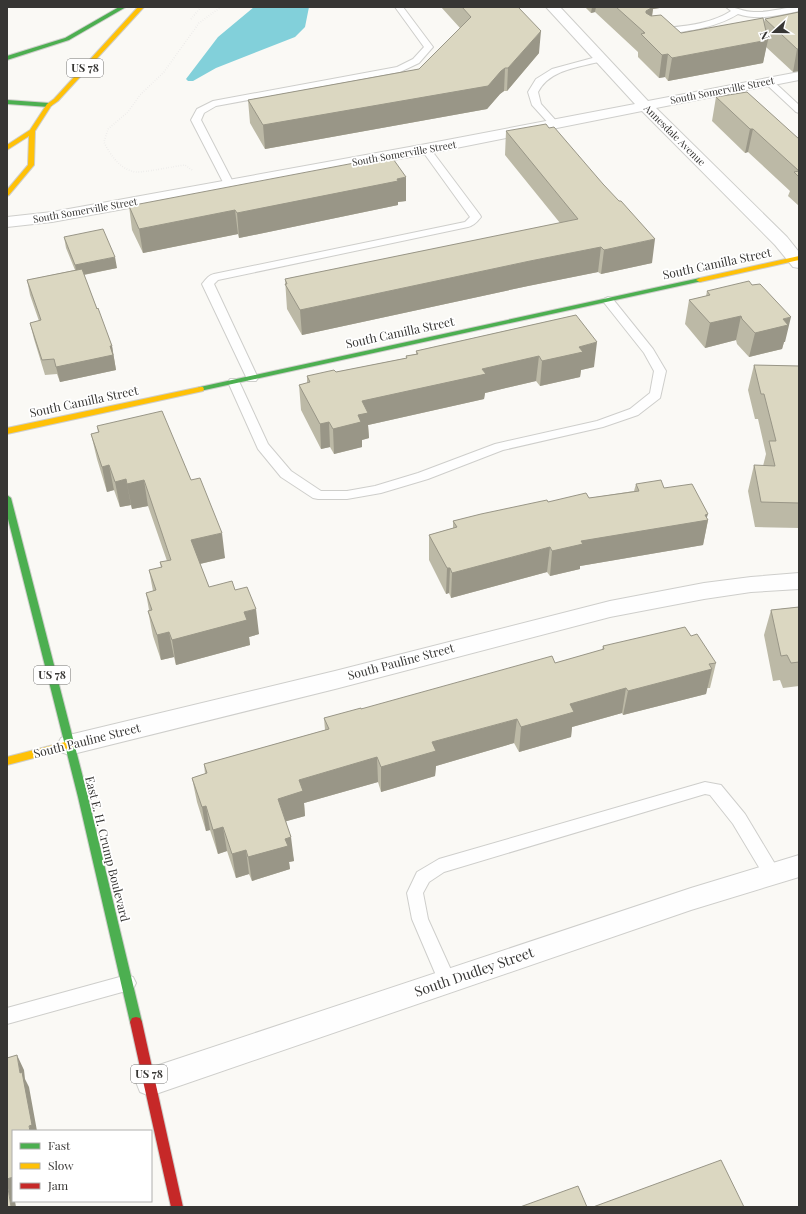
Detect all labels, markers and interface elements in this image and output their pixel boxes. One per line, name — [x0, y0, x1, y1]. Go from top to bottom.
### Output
north arrow — [754, 12, 794, 52]
text: N — [756, 29, 773, 42]
road number: US 78 — [67, 59, 103, 77]
street label: South Somerville Street — [669, 73, 776, 107]
street label: Annesdale Avenue — [641, 101, 709, 169]
street label: South Somerville Street — [351, 137, 458, 169]
street label: South Somerville Street — [32, 194, 139, 226]
street label: South Camilla Street — [661, 244, 773, 282]
street label: South Camilla Street — [344, 313, 456, 351]
street label: South Camilla Street — [28, 382, 140, 420]
street label: South Pauline Street — [346, 639, 456, 683]
road number: US 78 — [34, 666, 70, 684]
street label: South Pauline Street — [32, 719, 143, 761]
street label: East E. H. Crump Boulevard — [82, 774, 134, 923]
street label: South Dudley Street — [412, 942, 537, 1001]
road number: US 78 — [131, 1065, 167, 1083]
legend — [12, 1130, 152, 1202]
text: Fast — [48, 1137, 71, 1153]
text: Slow — [48, 1157, 74, 1173]
text: Jam — [47, 1177, 69, 1193]

